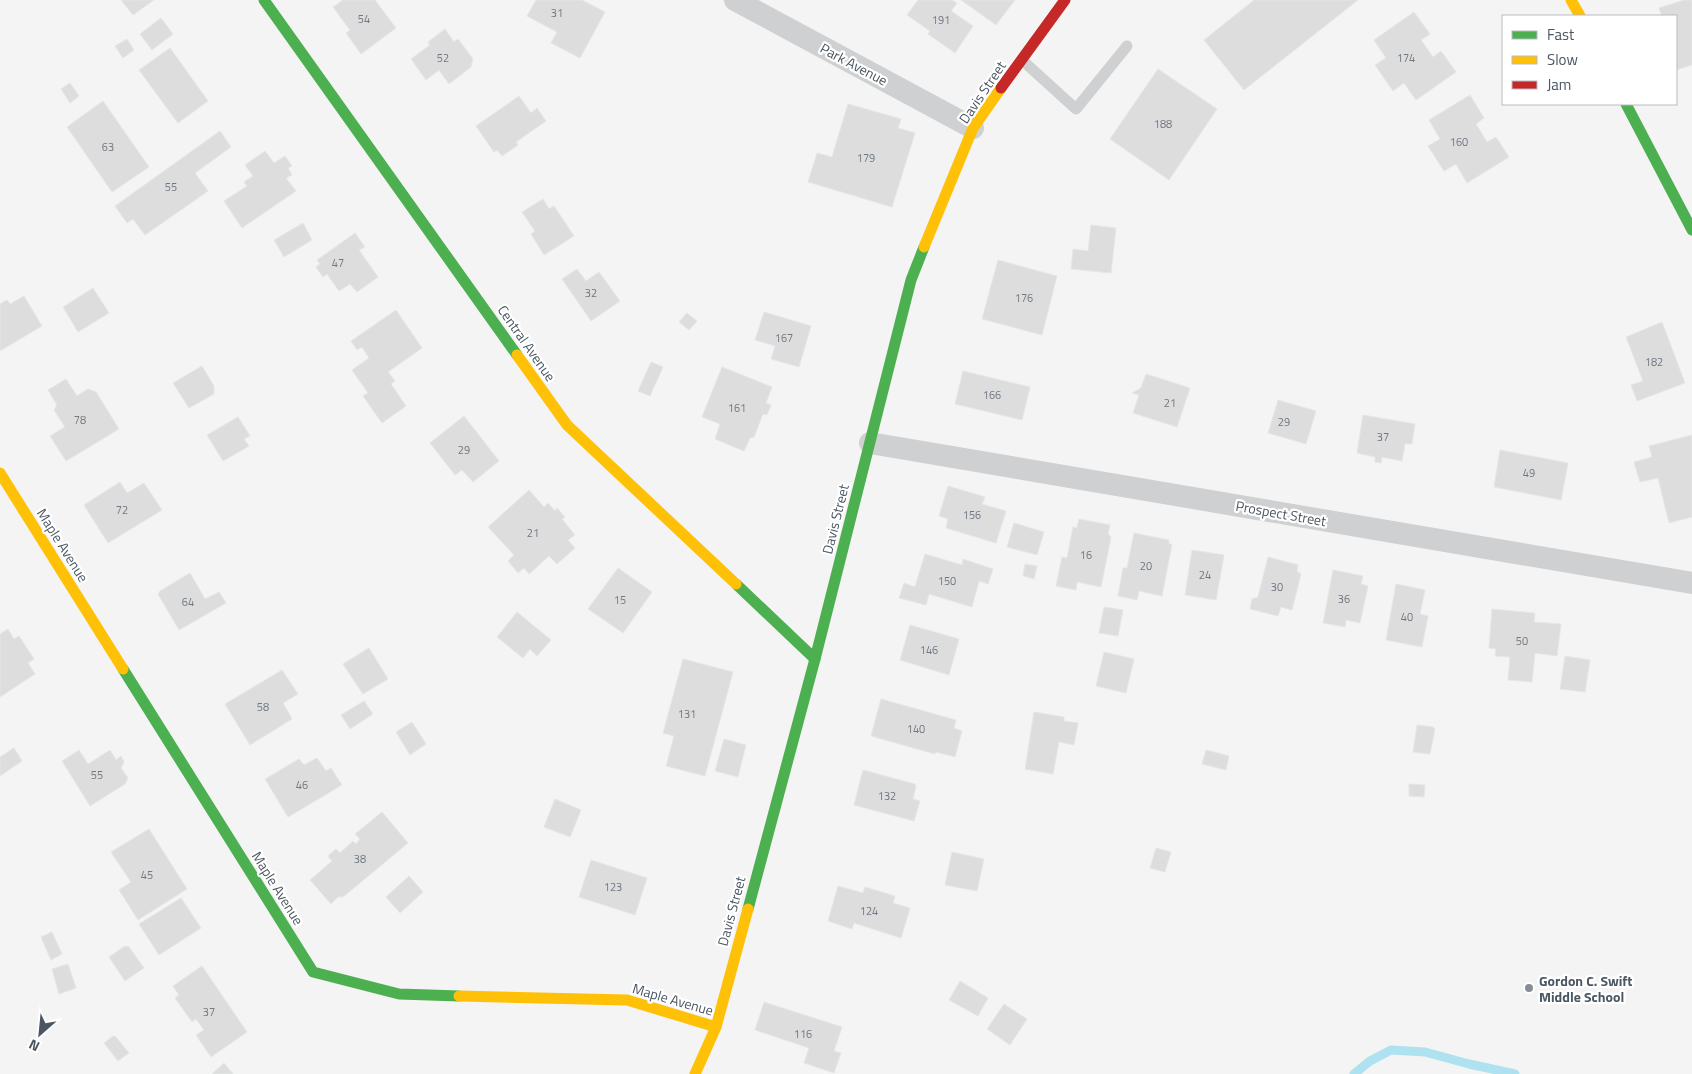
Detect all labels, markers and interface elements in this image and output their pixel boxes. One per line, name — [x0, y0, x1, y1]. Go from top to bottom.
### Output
house number: 31 — [551, 5, 563, 21]
house number: 54 — [358, 11, 370, 27]
house number: 191 — [932, 12, 950, 28]
legend — [1502, 15, 1677, 105]
text: Fast — [1547, 23, 1575, 46]
street label: Park Avenue — [817, 37, 891, 91]
text: Slow — [1547, 48, 1578, 71]
house number: 52 — [437, 50, 449, 66]
house number: 174 — [1397, 50, 1415, 66]
street label: Davis Street — [953, 56, 1011, 127]
text: Jam — [1547, 73, 1571, 96]
house number: 188 — [1154, 116, 1172, 132]
house number: 160 — [1450, 134, 1468, 150]
house number: 63 — [102, 139, 114, 155]
house number: 179 — [857, 150, 875, 166]
house number: 55 — [165, 179, 177, 195]
house number: 47 — [332, 255, 344, 271]
house number: 32 — [585, 285, 597, 301]
house number: 176 — [1015, 290, 1033, 306]
street label: Central Avenue — [493, 301, 561, 385]
house number: 167 — [775, 330, 793, 346]
house number: 182 — [1645, 354, 1663, 370]
house number: 166 — [983, 387, 1001, 403]
house number: 21 — [1164, 395, 1176, 411]
house number: 161 — [728, 400, 746, 416]
house number: 78 — [74, 412, 86, 428]
house number: 29 — [1278, 414, 1290, 430]
house number: 37 — [1377, 429, 1389, 445]
house number: 29 — [458, 442, 470, 458]
house number: 49 — [1523, 465, 1535, 481]
street label: Davis Street — [816, 482, 854, 556]
street label: Prospect Street — [1234, 495, 1328, 531]
house number: 72 — [116, 502, 128, 518]
street label: Maple Avenue — [32, 504, 94, 586]
house number: 156 — [963, 507, 981, 523]
house number: 21 — [527, 525, 539, 541]
house number: 16 — [1080, 547, 1092, 563]
house number: 20 — [1140, 558, 1152, 574]
house number: 24 — [1199, 567, 1211, 583]
house number: 150 — [938, 573, 956, 589]
house number: 30 — [1271, 579, 1283, 595]
house number: 36 — [1338, 591, 1350, 607]
house number: 15 — [614, 592, 626, 608]
house number: 64 — [182, 594, 194, 610]
house number: 40 — [1401, 609, 1413, 625]
house number: 50 — [1516, 633, 1528, 649]
house number: 146 — [920, 642, 938, 658]
house number: 58 — [257, 699, 269, 715]
house number: 131 — [678, 706, 696, 722]
house number: 140 — [907, 721, 925, 737]
house number: 55 — [91, 767, 103, 783]
house number: 46 — [296, 777, 308, 793]
house number: 132 — [878, 788, 896, 804]
street label: Maple Avenue — [247, 847, 309, 929]
house number: 38 — [354, 851, 366, 867]
house number: 45 — [141, 867, 153, 883]
street label: Davis Street — [712, 874, 750, 948]
house number: 123 — [604, 879, 622, 895]
house number: 124 — [860, 903, 878, 919]
place label: Gordon C. Swift Middle School — [1539, 970, 1632, 1007]
street label: Maple Avenue — [630, 977, 716, 1021]
marker: Gordon C. Swift Middle School — [1523, 982, 1535, 994]
house number: 37 — [203, 1004, 215, 1020]
north arrow — [15, 1009, 65, 1059]
house number: 116 — [794, 1026, 812, 1042]
text: N — [25, 1034, 43, 1058]

